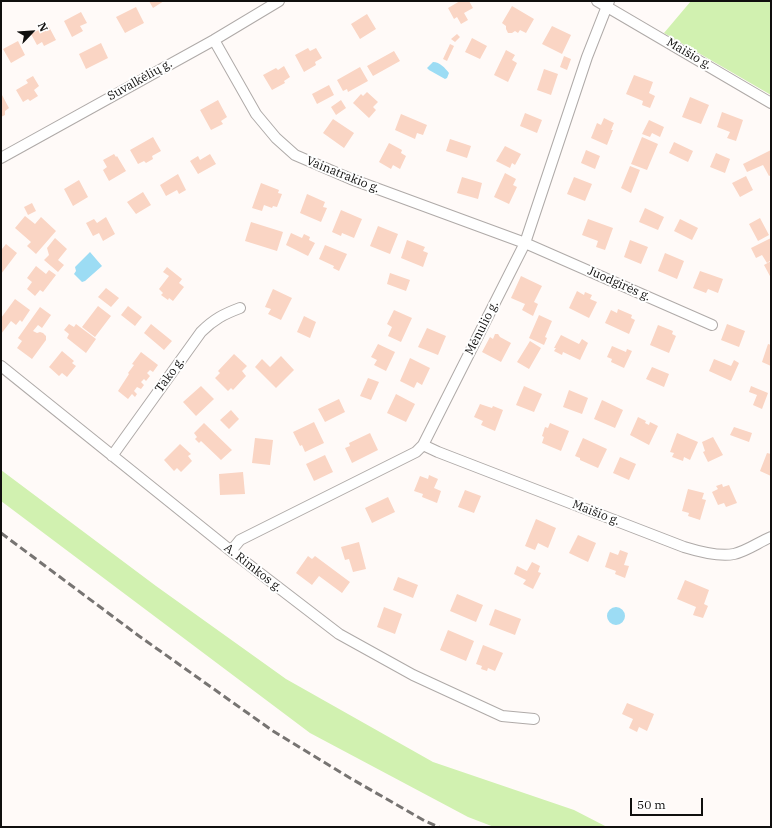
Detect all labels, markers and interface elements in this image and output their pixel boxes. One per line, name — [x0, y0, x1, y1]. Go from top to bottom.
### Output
north arrow — [12, 12, 52, 52]
text: N — [35, 20, 51, 34]
street label: Maišio g. — [664, 35, 714, 73]
street label: Suvalkėlių g. — [105, 56, 175, 104]
street label: Vainatrakio g. — [304, 154, 382, 196]
street label: Juodgirės g. — [585, 264, 653, 304]
street label: Mėnulio g. — [462, 299, 502, 357]
street label: Tako g. — [152, 355, 188, 395]
street label: Maišio g. — [570, 497, 622, 529]
street label: A. Rimkos g. — [221, 541, 285, 595]
scale bar — [632, 790, 705, 816]
text: 50 m — [637, 797, 666, 812]

